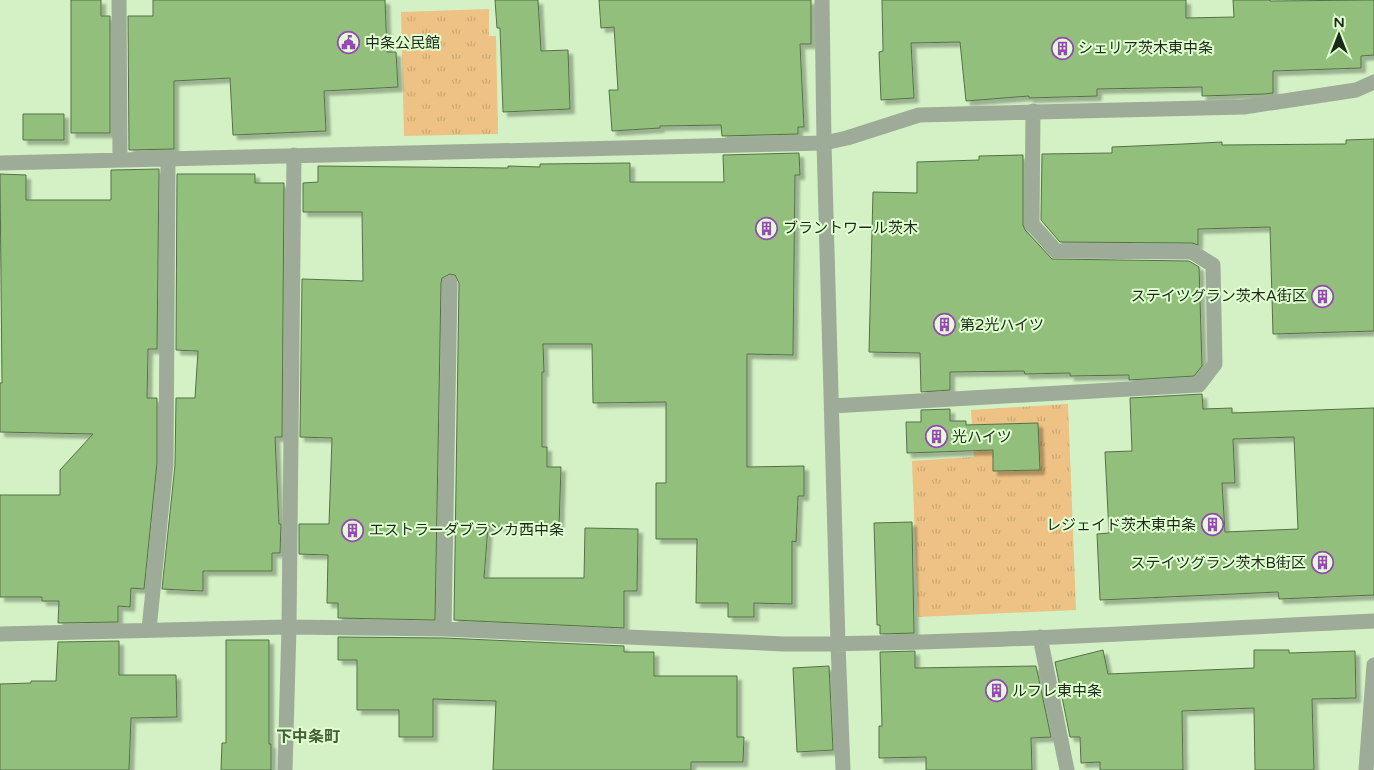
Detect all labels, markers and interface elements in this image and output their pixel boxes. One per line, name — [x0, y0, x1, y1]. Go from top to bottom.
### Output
north arrow — [1314, 10, 1364, 60]
text: N — [1333, 14, 1345, 31]
public building icon: 中条公民館 — [337, 31, 361, 55]
place label: 中条公民館 — [365, 34, 440, 52]
building icon: シェリア茨木東中条 — [1050, 36, 1074, 60]
place label: シェリア茨木東中条 — [1078, 39, 1213, 57]
building icon: ブラントワール茨木 — [755, 216, 779, 240]
place label: ブラントワール茨木 — [783, 219, 918, 237]
building icon: ステイツグラン茨木A街区 — [1311, 284, 1335, 308]
place label: ステイツグラン茨木A街区 — [1131, 287, 1307, 305]
building icon: 第2光ハイツ — [932, 313, 956, 337]
place label: 第2光ハイツ — [960, 316, 1044, 334]
building icon: 光ハイツ — [924, 425, 948, 449]
place label: 光ハイツ — [952, 428, 1012, 446]
building icon: レジェイド茨木東中条 — [1200, 513, 1224, 537]
place label: レジェイド茨木東中条 — [1046, 516, 1196, 534]
building icon: エストラーダブランカ西中条 — [341, 518, 365, 542]
place label: エストラーダブランカ西中条 — [369, 521, 564, 539]
building icon: ステイツグラン茨木B街区 — [1310, 551, 1334, 575]
place label: ステイツグラン茨木B街区 — [1131, 554, 1306, 572]
building icon: ルフレ東中条 — [984, 679, 1008, 703]
place label: ルフレ東中条 — [1012, 682, 1102, 700]
district label: 下中条町 — [276, 727, 340, 747]

